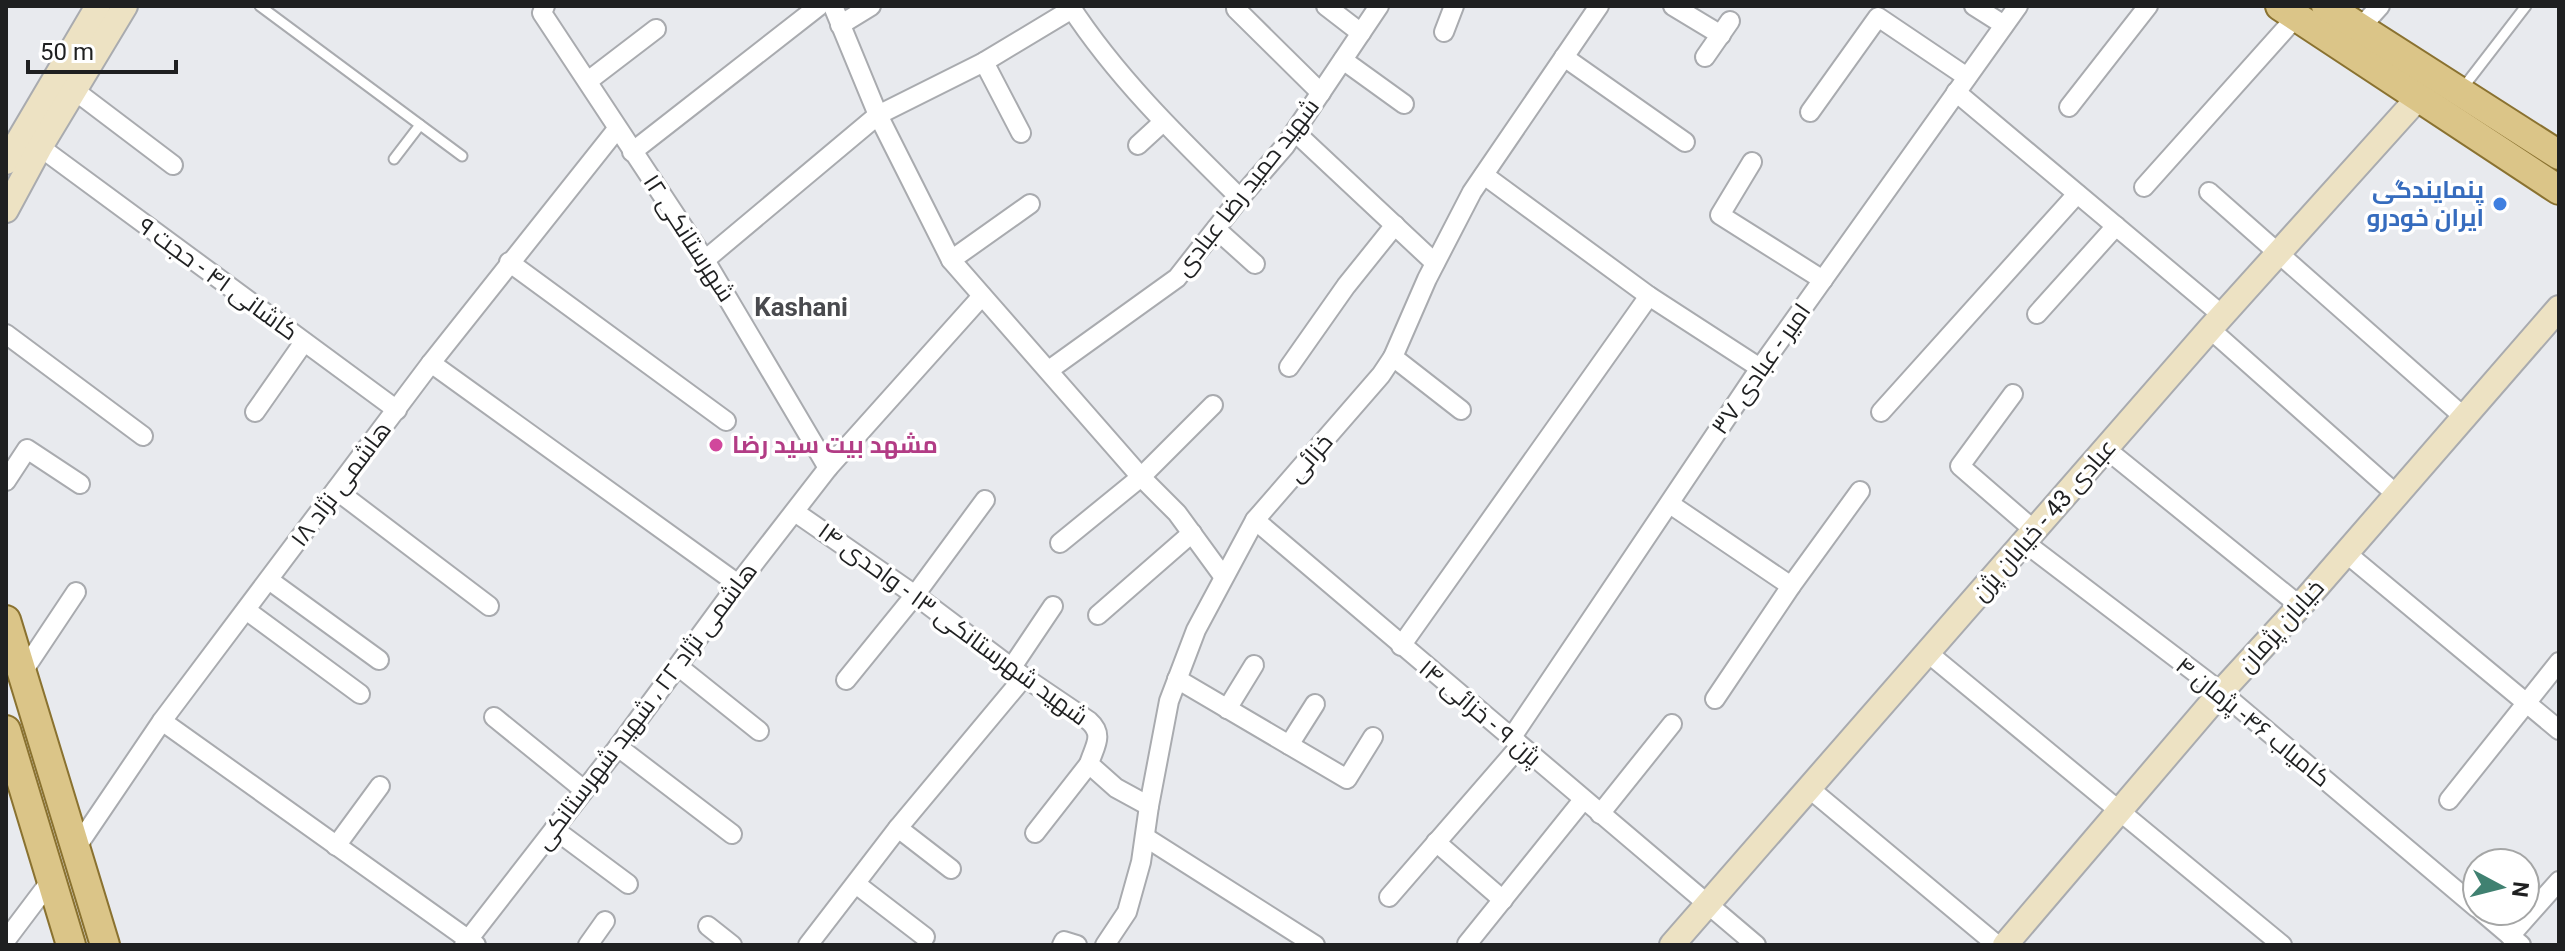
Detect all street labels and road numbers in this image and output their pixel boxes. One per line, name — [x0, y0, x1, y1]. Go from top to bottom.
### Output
street label: شهید حمید رضا عبادی — [1169, 93, 1325, 281]
street label: شهرستانکی ۱۲ — [637, 169, 741, 307]
street label: کاشانی ۴۱ - حجت ۹ — [133, 212, 303, 346]
street label: امیر - عبادی ۳۷ — [1706, 298, 1816, 440]
street label: هاشمی نژاد ۱۸ — [285, 416, 397, 552]
street label: خزائی — [1282, 428, 1338, 488]
street label: عبادی 43 - خیابان پژن — [1966, 433, 2123, 608]
street label: شهید شهرستانکی ۱۳ - واحدی ۱۴ — [813, 517, 1093, 731]
street label: هاشمی نژاد ۲۲ ، شهید شهرستانکی — [529, 557, 763, 855]
street label: خیابان پژمان — [2232, 574, 2331, 679]
street label: کامیاب ۴۶- پژمان ۴ — [2169, 651, 2336, 794]
street label: پژن ۹ - خزائی ۱۴ — [1412, 654, 1547, 774]

